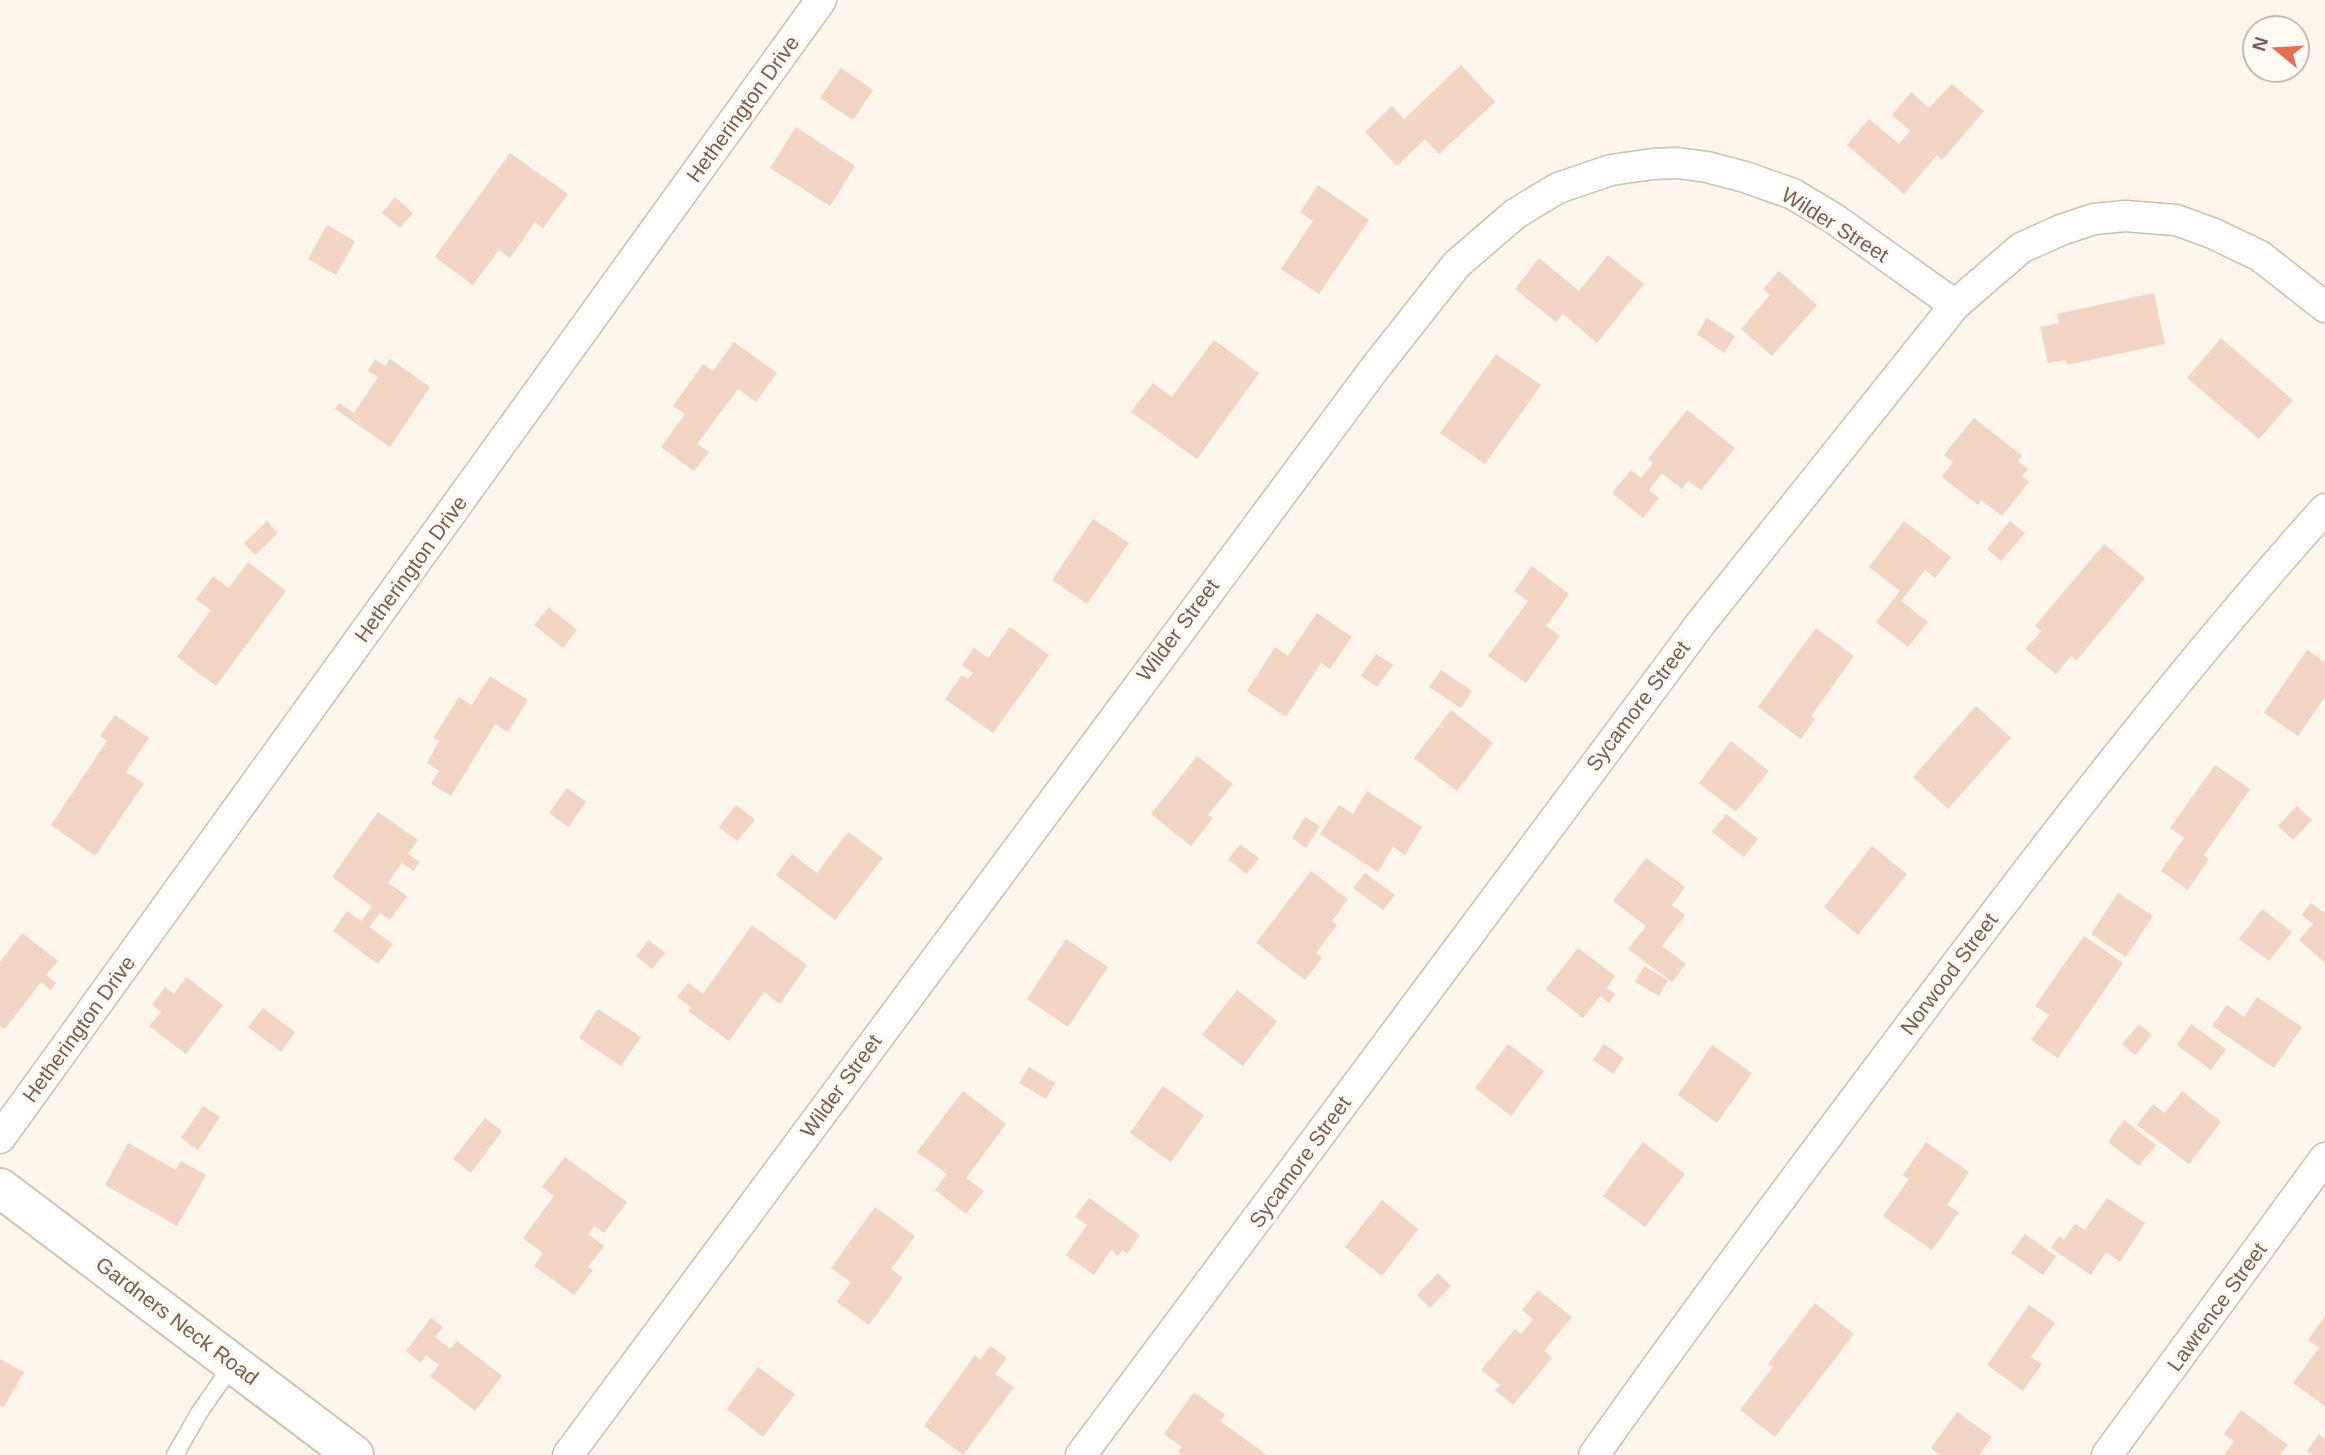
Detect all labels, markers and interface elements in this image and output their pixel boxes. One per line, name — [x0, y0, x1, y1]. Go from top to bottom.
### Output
north arrow — [2241, 14, 2311, 84]
street label: Hetherington Drive — [682, 31, 803, 186]
text: N — [2248, 34, 2272, 54]
street label: Wilder Street — [1778, 183, 1893, 267]
street label: Hetherington Drive — [350, 491, 471, 646]
street label: Wilder Street — [1132, 574, 1223, 685]
street label: Sycamore Street — [1581, 636, 1694, 775]
street label: Norwood Street — [1896, 908, 2002, 1039]
street label: Hetherington Drive — [18, 951, 139, 1106]
street label: Wilder Street — [796, 1030, 886, 1142]
street label: Sycamore Street — [1244, 1092, 1355, 1232]
street label: Lawrence Street — [2162, 1238, 2271, 1375]
street label: Gardners Neck Road — [92, 1252, 263, 1389]

